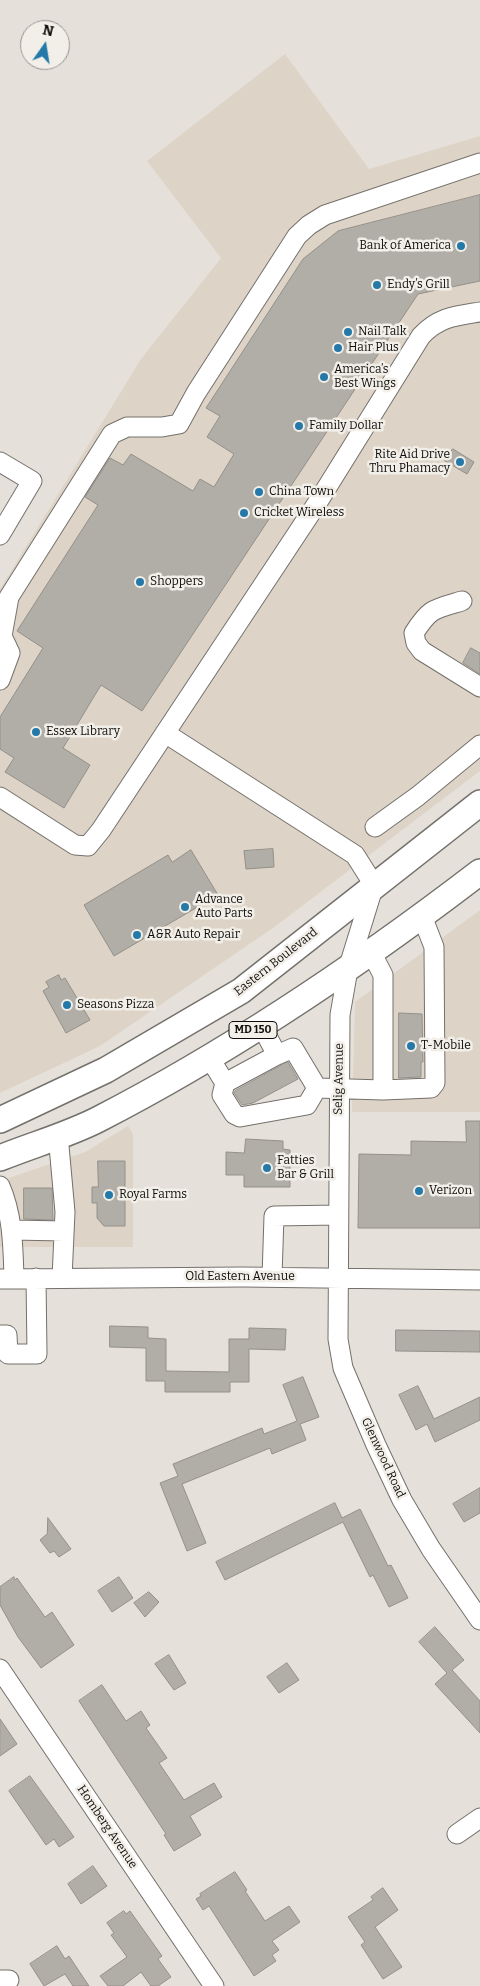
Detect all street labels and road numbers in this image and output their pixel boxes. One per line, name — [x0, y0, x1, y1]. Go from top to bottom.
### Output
street label: Eastern Boulevard — [231, 925, 321, 999]
road number: MD 150 — [229, 1022, 277, 1038]
street label: Selig Avenue — [331, 1043, 347, 1115]
street label: Old Eastern Avenue — [185, 1270, 295, 1284]
street label: Glenwood Road — [358, 1416, 408, 1500]
street label: Homberg Avenue — [74, 1783, 140, 1871]

